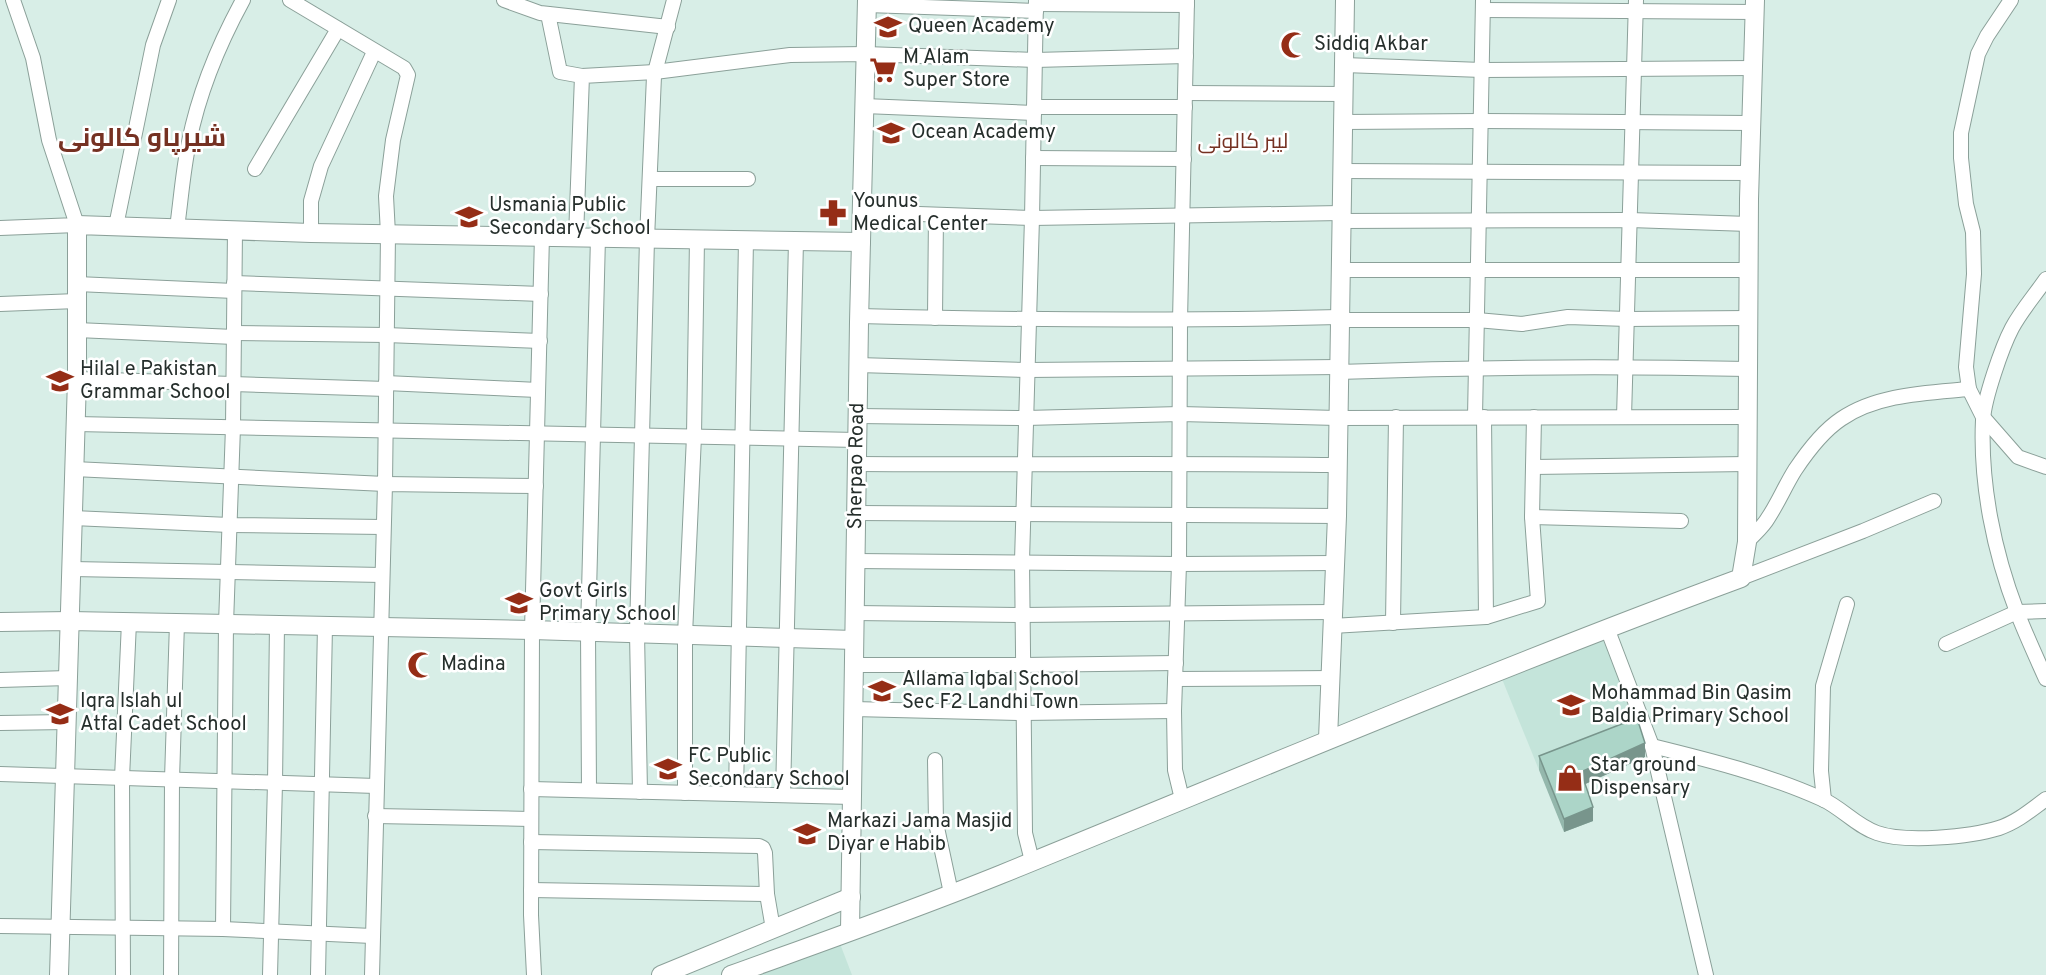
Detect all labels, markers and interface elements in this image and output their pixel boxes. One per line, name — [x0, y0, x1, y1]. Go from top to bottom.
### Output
school or university icon: Queen Academy — [873, 12, 903, 42]
place label: Queen Academy — [908, 14, 1055, 40]
mosque icon: Siddiq Akbar — [1279, 30, 1309, 60]
place label: Siddiq Akbar — [1314, 32, 1428, 58]
place label: M Alam Super Store — [903, 45, 1010, 94]
supermarket icon: M Alam Super Store — [868, 55, 898, 85]
school or university icon: Ocean Academy — [876, 118, 906, 148]
place label: Ocean Academy — [911, 120, 1056, 146]
district label: شیرپاو کالونی — [58, 123, 226, 156]
district label: لیبر کالونی — [1198, 129, 1288, 156]
place label: Younus Medical Center — [853, 189, 988, 238]
place label: Usmania Public Secondary School — [489, 193, 651, 242]
pharmacy icon: Younus Medical Center — [818, 198, 848, 228]
school or university icon: Usmania Public Secondary School — [454, 202, 484, 232]
place label: Hilal e Pakistan Grammar School — [80, 357, 230, 406]
school or university icon: Hilal e Pakistan Grammar School — [45, 366, 75, 396]
street label: Sherpao Road — [843, 402, 871, 530]
place label: Govt Girls Primary School — [539, 579, 676, 628]
school or university icon: Govt Girls Primary School — [504, 588, 534, 618]
mosque icon: Madina — [406, 650, 436, 680]
place label: Madina — [441, 652, 506, 678]
place label: Allama Iqbal School Sec F2 Landhi Town — [902, 667, 1079, 716]
school or university icon: Allama Iqbal School Sec F2 Landhi Town — [867, 676, 897, 706]
place label: Mohammad Bin Qasim Baldia Primary School — [1591, 681, 1792, 730]
place label: Iqra Islah ul Atfal Cadet School — [80, 689, 247, 738]
school or university icon: Mohammad Bin Qasim Baldia Primary School — [1556, 690, 1586, 720]
school or university icon: Iqra Islah ul Atfal Cadet School — [45, 699, 75, 729]
place label: FC Public Secondary School — [688, 744, 850, 793]
place label: Star ground Dispensary — [1590, 753, 1696, 802]
school or university icon: FC Public Secondary School — [653, 754, 683, 784]
shop icon: Star ground Dispensary — [1555, 763, 1585, 793]
place label: Markazi Jama Masjid Diyar e Habib — [827, 809, 1012, 858]
school or university icon: Markazi Jama Masjid Diyar e Habib — [792, 819, 822, 849]

